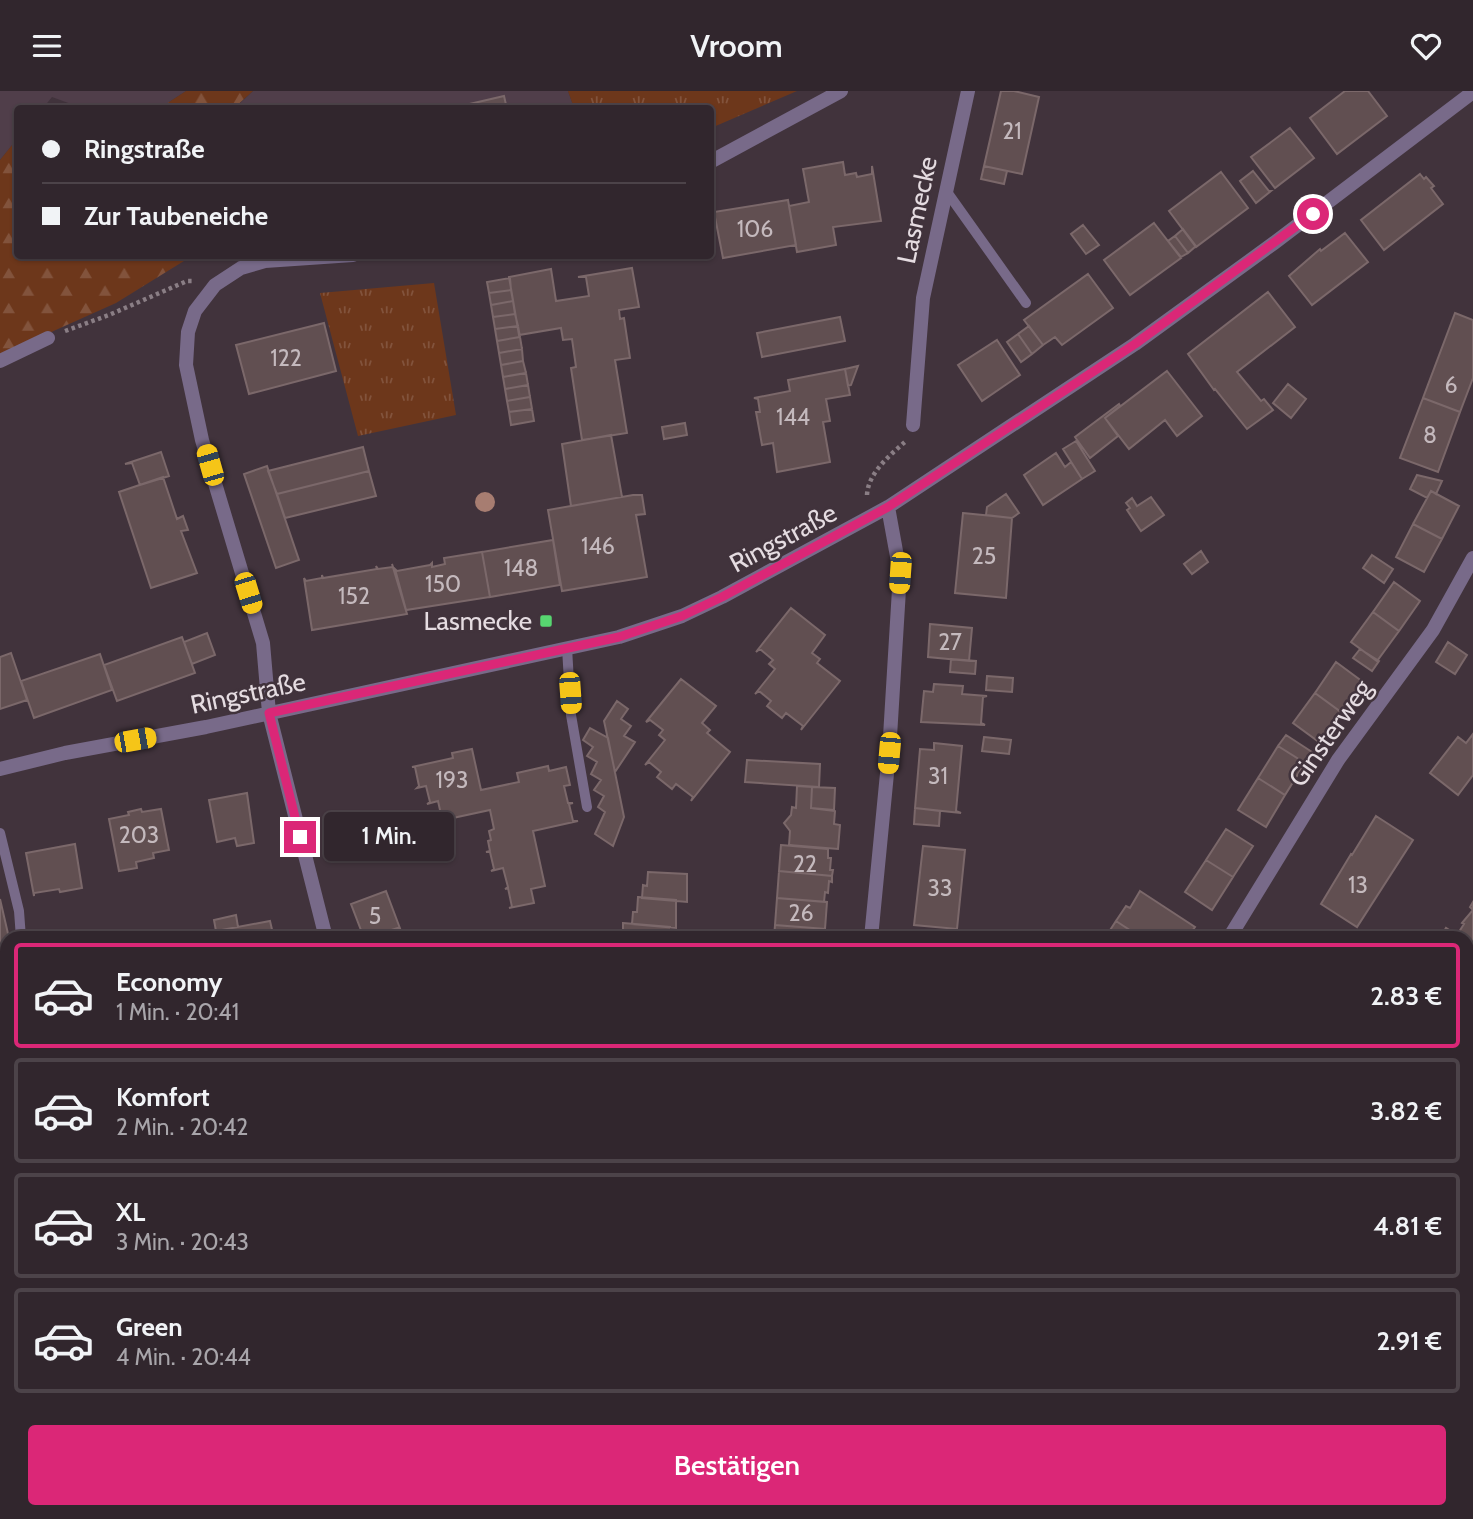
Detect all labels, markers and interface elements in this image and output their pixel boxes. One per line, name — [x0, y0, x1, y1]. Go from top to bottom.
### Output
text: Vroom — [690, 26, 783, 65]
icon: menu — [28, 27, 66, 65]
icon: heart — [1407, 27, 1445, 65]
house number: 21 — [1002, 117, 1022, 145]
text: Ringstraße — [84, 133, 205, 165]
street label: Lasmecke — [890, 154, 944, 266]
route start — [1297, 198, 1329, 230]
text: Zur Taubeneiche — [84, 200, 268, 232]
house number: 106 — [737, 215, 773, 243]
house number: 122 — [270, 344, 302, 372]
house number: 6 — [1444, 371, 1458, 399]
house number: 144 — [776, 403, 810, 431]
house number: 8 — [1423, 421, 1437, 449]
car — [195, 442, 226, 488]
street label: Ringstraße — [724, 496, 842, 580]
house number: 146 — [581, 532, 615, 560]
house number: 25 — [972, 542, 996, 570]
car — [889, 551, 912, 595]
house number: 148 — [504, 554, 538, 582]
car — [232, 570, 265, 616]
house number: 150 — [425, 570, 461, 598]
house number: 152 — [338, 582, 370, 610]
place label: Lasmecke — [423, 605, 532, 637]
marker: Lasmecke — [538, 613, 554, 629]
house number: 27 — [938, 628, 962, 656]
street label: Ringstraße — [188, 665, 308, 721]
car — [559, 671, 582, 715]
street label: Ginsterweg — [1282, 672, 1379, 793]
car — [113, 726, 158, 754]
car — [877, 731, 902, 775]
house number: 31 — [928, 762, 948, 790]
house number: 193 — [435, 766, 469, 794]
callout: 1 Min. — [324, 813, 454, 861]
house number: 203 — [119, 821, 159, 849]
route end — [284, 821, 316, 853]
text: 1 Min. — [361, 822, 417, 850]
house number: 22 — [793, 850, 817, 878]
house number: 13 — [1348, 871, 1368, 899]
house number: 33 — [928, 874, 952, 902]
house number: 26 — [788, 899, 814, 927]
house number: 5 — [369, 902, 381, 930]
icon: car — [32, 964, 95, 1027]
text: Economy — [116, 966, 222, 998]
text: 2.83 € — [1370, 980, 1442, 1012]
text: 1 Min. · 20:41 — [116, 998, 239, 1026]
icon: car — [32, 1079, 95, 1142]
text: Komfort — [116, 1081, 210, 1113]
text: 3.82 € — [1370, 1095, 1442, 1127]
text: 2 Min. · 20:42 — [116, 1113, 248, 1141]
icon: car — [32, 1194, 95, 1257]
text: XL — [116, 1196, 145, 1228]
text: 4.81 € — [1373, 1210, 1442, 1242]
text: 3 Min. · 20:43 — [116, 1228, 249, 1256]
icon: car — [32, 1309, 95, 1372]
text: Green — [116, 1311, 183, 1343]
text: 2.91 € — [1376, 1325, 1442, 1357]
text: 4 Min. · 20:44 — [116, 1343, 251, 1371]
button: Bestätigen — [28, 1425, 1446, 1505]

